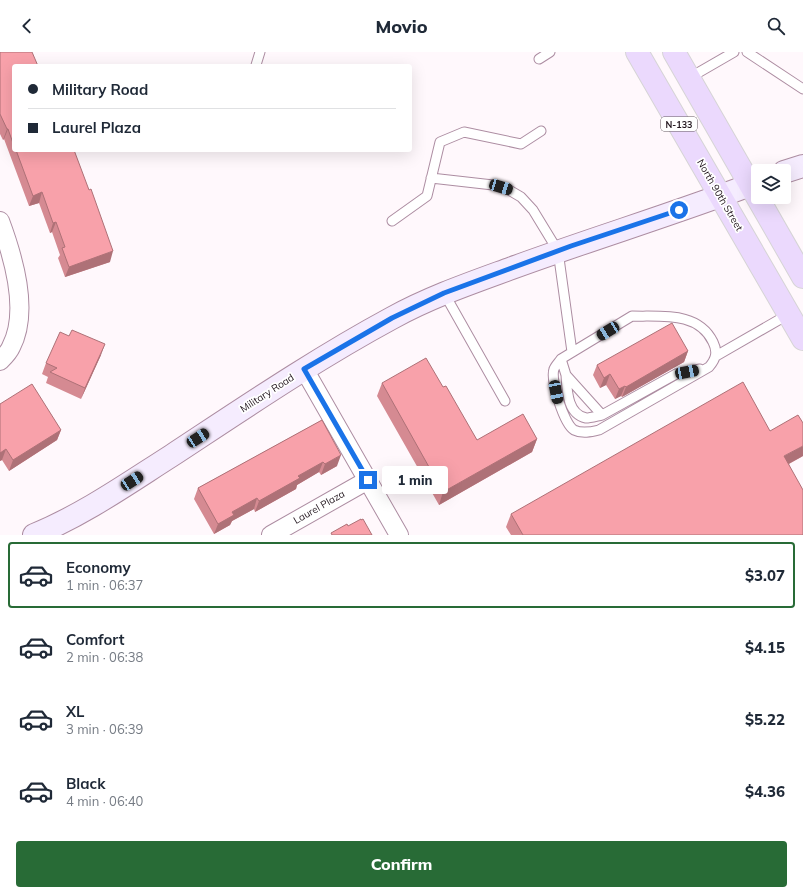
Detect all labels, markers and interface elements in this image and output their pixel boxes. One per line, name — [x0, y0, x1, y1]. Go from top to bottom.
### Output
icon: back — [16, 15, 38, 37]
text: Movio — [375, 15, 428, 38]
icon: search — [765, 15, 787, 37]
text: Military Road — [52, 80, 148, 99]
road number: N-133 — [661, 117, 697, 131]
text: Laurel Plaza — [52, 118, 141, 137]
street label: North 90th Street — [694, 157, 746, 234]
map controls — [751, 164, 791, 204]
button: layers — [751, 164, 791, 204]
car — [488, 178, 514, 196]
route start — [670, 201, 688, 219]
car — [595, 320, 621, 342]
car — [674, 364, 700, 380]
street label: Military Road — [238, 371, 296, 415]
car — [548, 379, 564, 405]
car — [185, 426, 211, 450]
callout: 1 min — [382, 466, 448, 494]
car — [119, 469, 145, 493]
route end — [359, 471, 377, 489]
text: 1 min — [398, 472, 432, 488]
street label: Laurel Plaza — [291, 487, 347, 527]
icon: car — [18, 557, 54, 593]
text: Economy — [66, 558, 131, 577]
text: $3.07 — [745, 566, 785, 585]
text: 1 min · 06:37 — [66, 577, 143, 593]
icon: car — [18, 629, 54, 665]
text: Comfort — [66, 630, 124, 649]
text: $4.15 — [745, 638, 785, 657]
text: 2 min · 06:38 — [66, 649, 143, 665]
icon: car — [18, 701, 54, 737]
text: XL — [66, 702, 84, 721]
text: $5.22 — [745, 710, 785, 729]
text: 3 min · 06:39 — [66, 721, 143, 737]
icon: car — [18, 773, 54, 809]
text: Black — [66, 774, 105, 793]
text: $4.36 — [745, 782, 785, 801]
text: 4 min · 06:40 — [66, 793, 143, 809]
button: Confirm — [16, 841, 787, 887]

